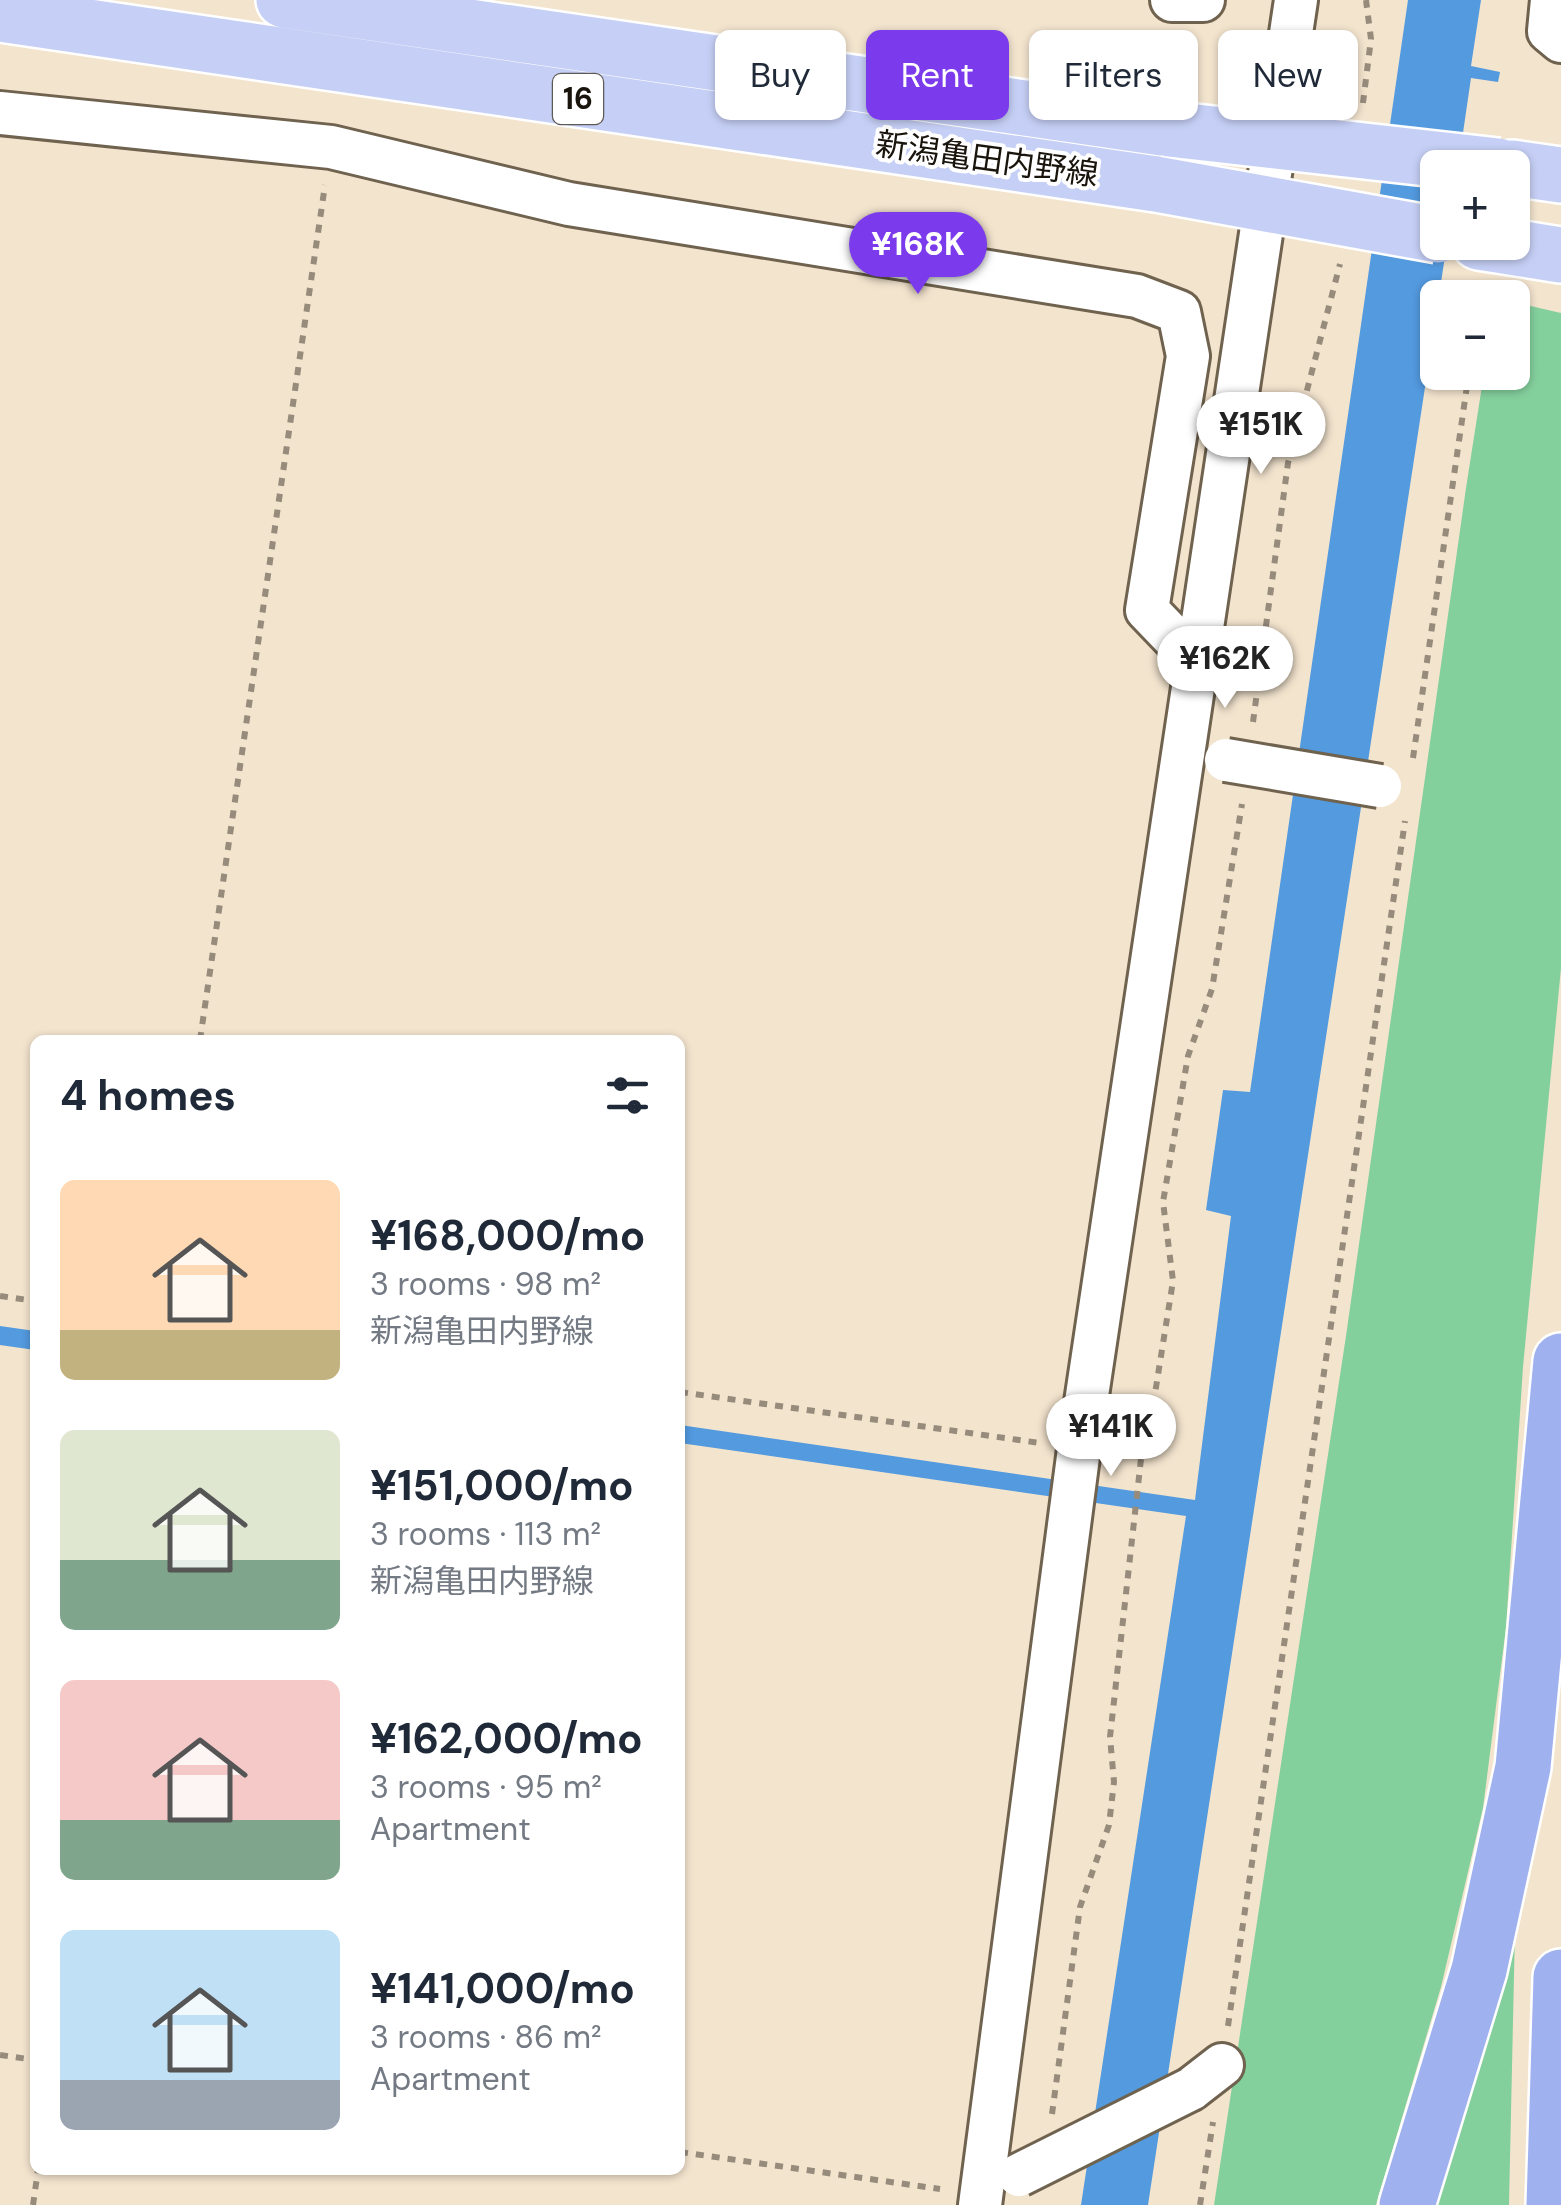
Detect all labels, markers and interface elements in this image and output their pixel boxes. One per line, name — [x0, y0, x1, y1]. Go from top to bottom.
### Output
chip: Buy — [715, 30, 846, 120]
chip: Rent — [866, 30, 1009, 120]
chip: Filters — [1029, 30, 1198, 120]
chip: New — [1218, 30, 1358, 120]
road number: 16 — [553, 74, 603, 124]
street label: 新潟亀田内野線 — [873, 123, 1101, 195]
map controls — [1420, 150, 1530, 390]
button: + — [1420, 150, 1530, 260]
pin: ¥168K — [848, 212, 988, 297]
text: ¥168K — [871, 223, 965, 265]
button: − — [1420, 280, 1530, 390]
pin: ¥151K — [1191, 392, 1331, 477]
text: ¥151K — [1219, 403, 1303, 445]
pin: ¥162K — [1155, 626, 1295, 711]
text: ¥162K — [1179, 637, 1271, 679]
text: 4 homes — [60, 1068, 236, 1123]
icon: filters — [600, 1068, 655, 1123]
text: ¥168,000/mo — [370, 1208, 645, 1263]
icon: home — [140, 1220, 260, 1340]
text: 3 rooms · 98 m² — [370, 1263, 601, 1305]
text: 新潟亀田内野線 — [370, 1310, 594, 1352]
pin: ¥141K — [1041, 1394, 1181, 1479]
text: ¥141K — [1068, 1405, 1154, 1447]
text: ¥151,000/mo — [370, 1458, 634, 1513]
icon: home — [140, 1470, 260, 1590]
text: 3 rooms · 113 m² — [370, 1513, 601, 1555]
text: 新潟亀田内野線 — [370, 1560, 594, 1602]
text: ¥162,000/mo — [370, 1711, 643, 1766]
icon: home — [140, 1720, 260, 1840]
text: 3 rooms · 95 m² — [370, 1766, 602, 1808]
text: Apartment — [370, 1808, 531, 1850]
text: ¥141,000/mo — [370, 1961, 635, 2016]
icon: home — [140, 1970, 260, 2090]
text: 3 rooms · 86 m² — [370, 2016, 602, 2058]
text: Apartment — [370, 2058, 531, 2100]

